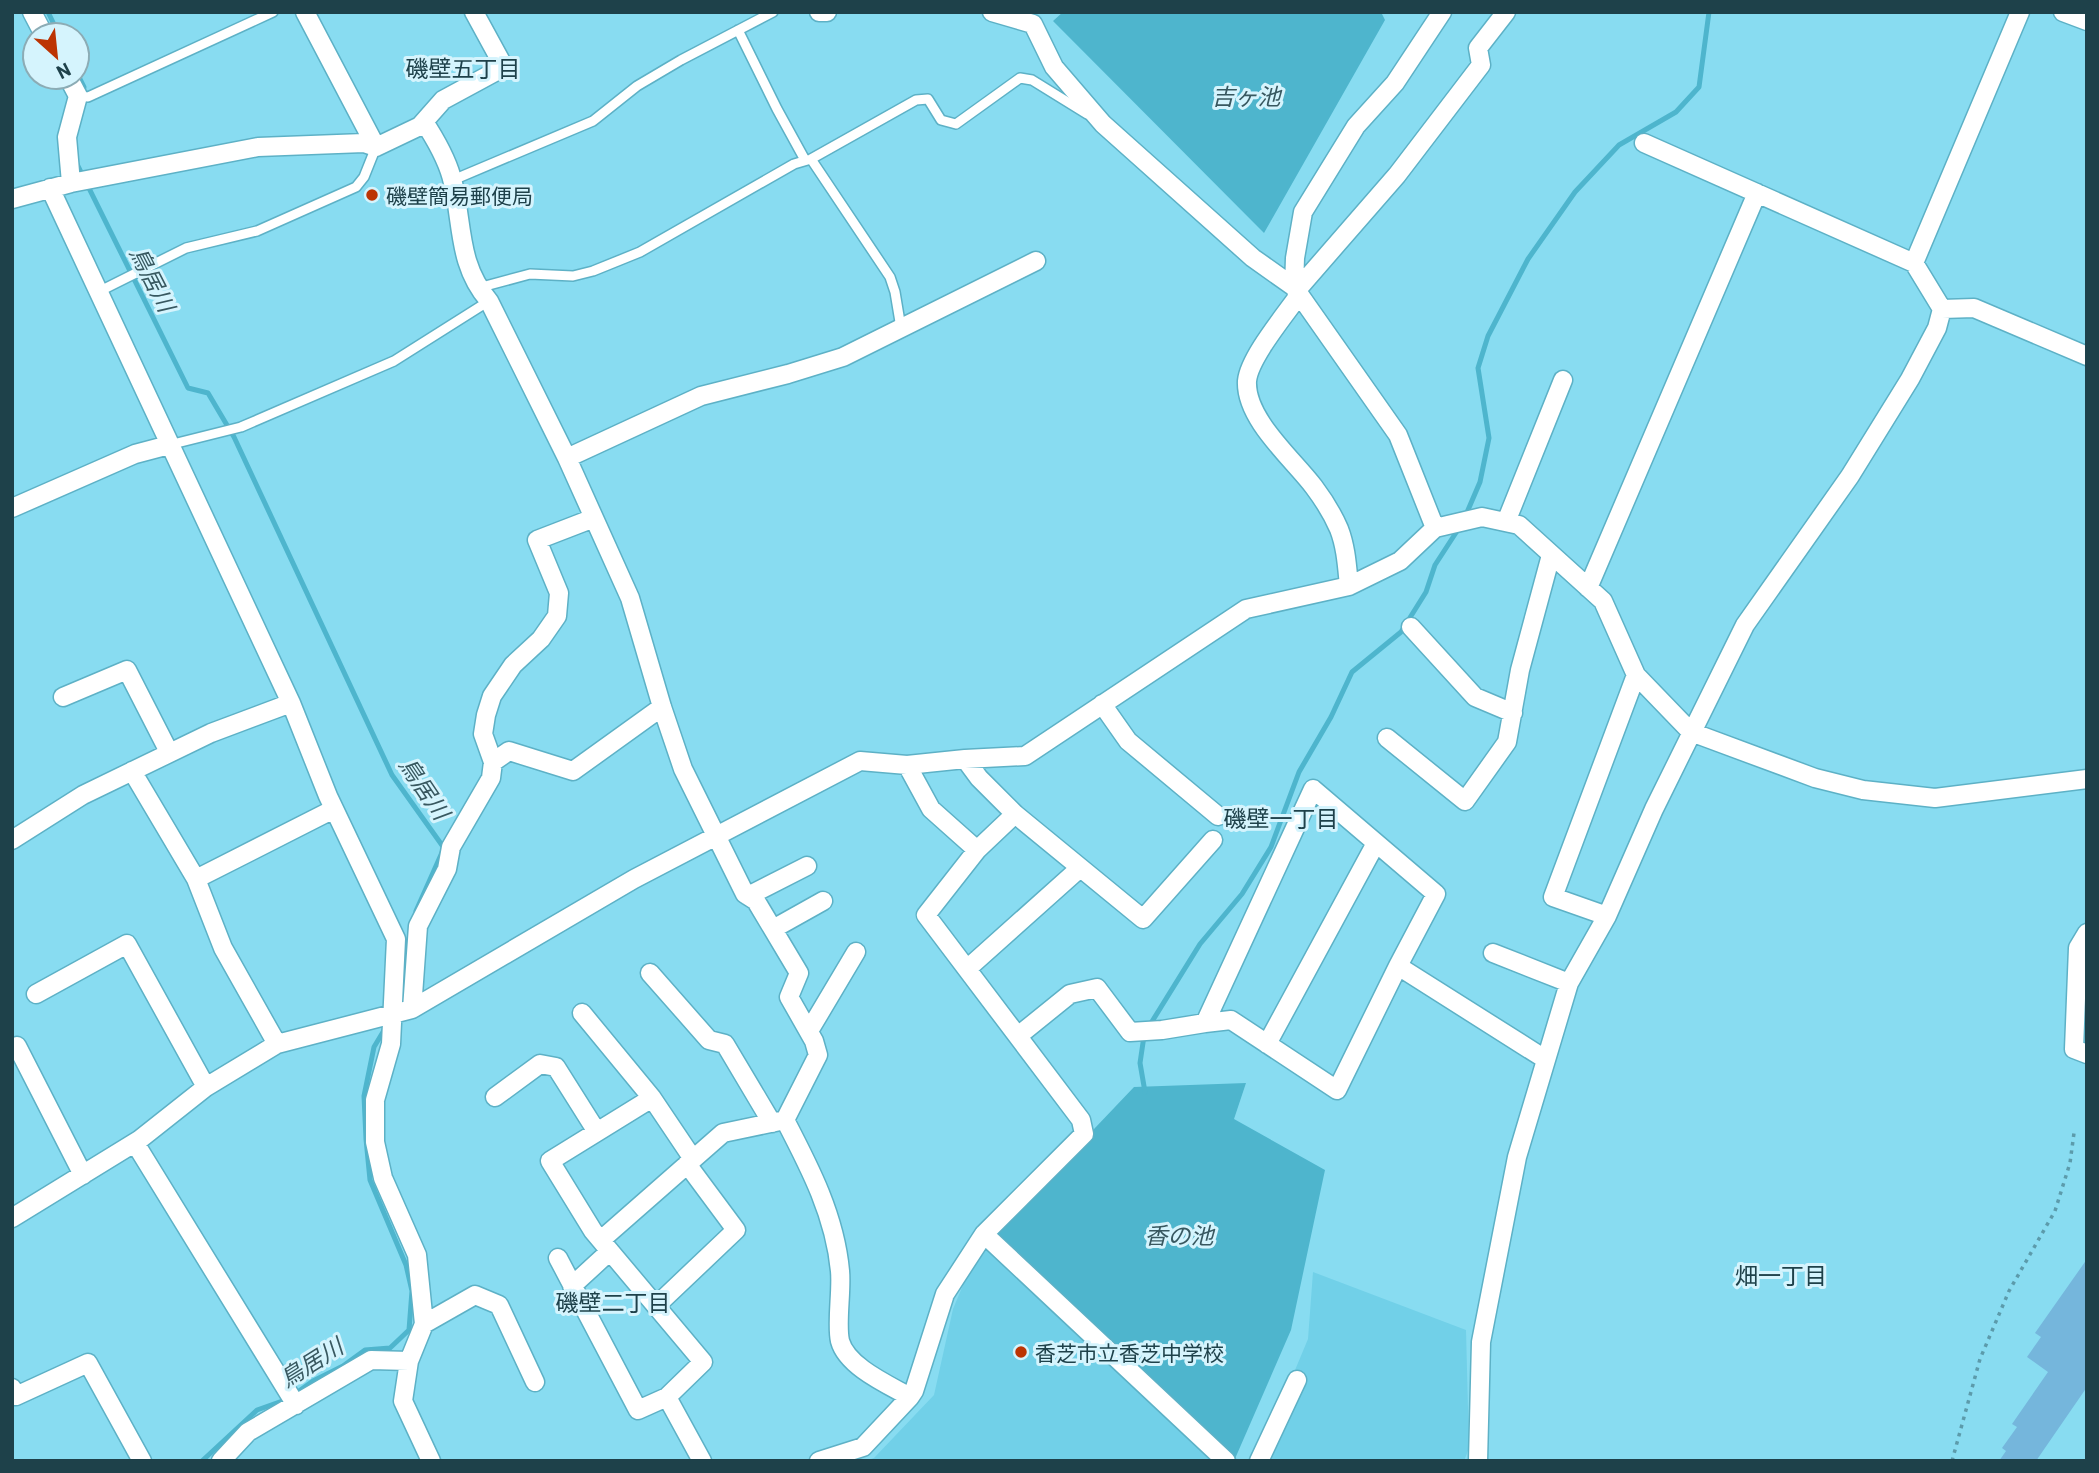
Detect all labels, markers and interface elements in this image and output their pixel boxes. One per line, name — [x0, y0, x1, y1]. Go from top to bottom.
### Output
north arrow — [21, 21, 91, 91]
district label: 磯壁五丁目 — [406, 54, 521, 82]
text: N — [53, 58, 75, 85]
water label: 吉ヶ池 — [1212, 82, 1283, 110]
place label: 磯壁簡易郵便局 — [386, 183, 533, 208]
marker: 磯壁簡易郵便局 — [364, 187, 380, 203]
water label: 鳥居川 — [125, 242, 182, 319]
water label: 鳥居川 — [394, 752, 458, 827]
district label: 磯壁一丁目 — [1224, 804, 1339, 832]
water label: 香の池 — [1145, 1221, 1216, 1249]
district label: 畑一丁目 — [1735, 1261, 1827, 1289]
district label: 磯壁二丁目 — [556, 1288, 671, 1316]
water label: 鳥居川 — [274, 1330, 350, 1392]
place label: 香芝市立香芝中学校 — [1035, 1340, 1224, 1365]
marker: 香芝市立香芝中学校 — [1013, 1344, 1029, 1360]

